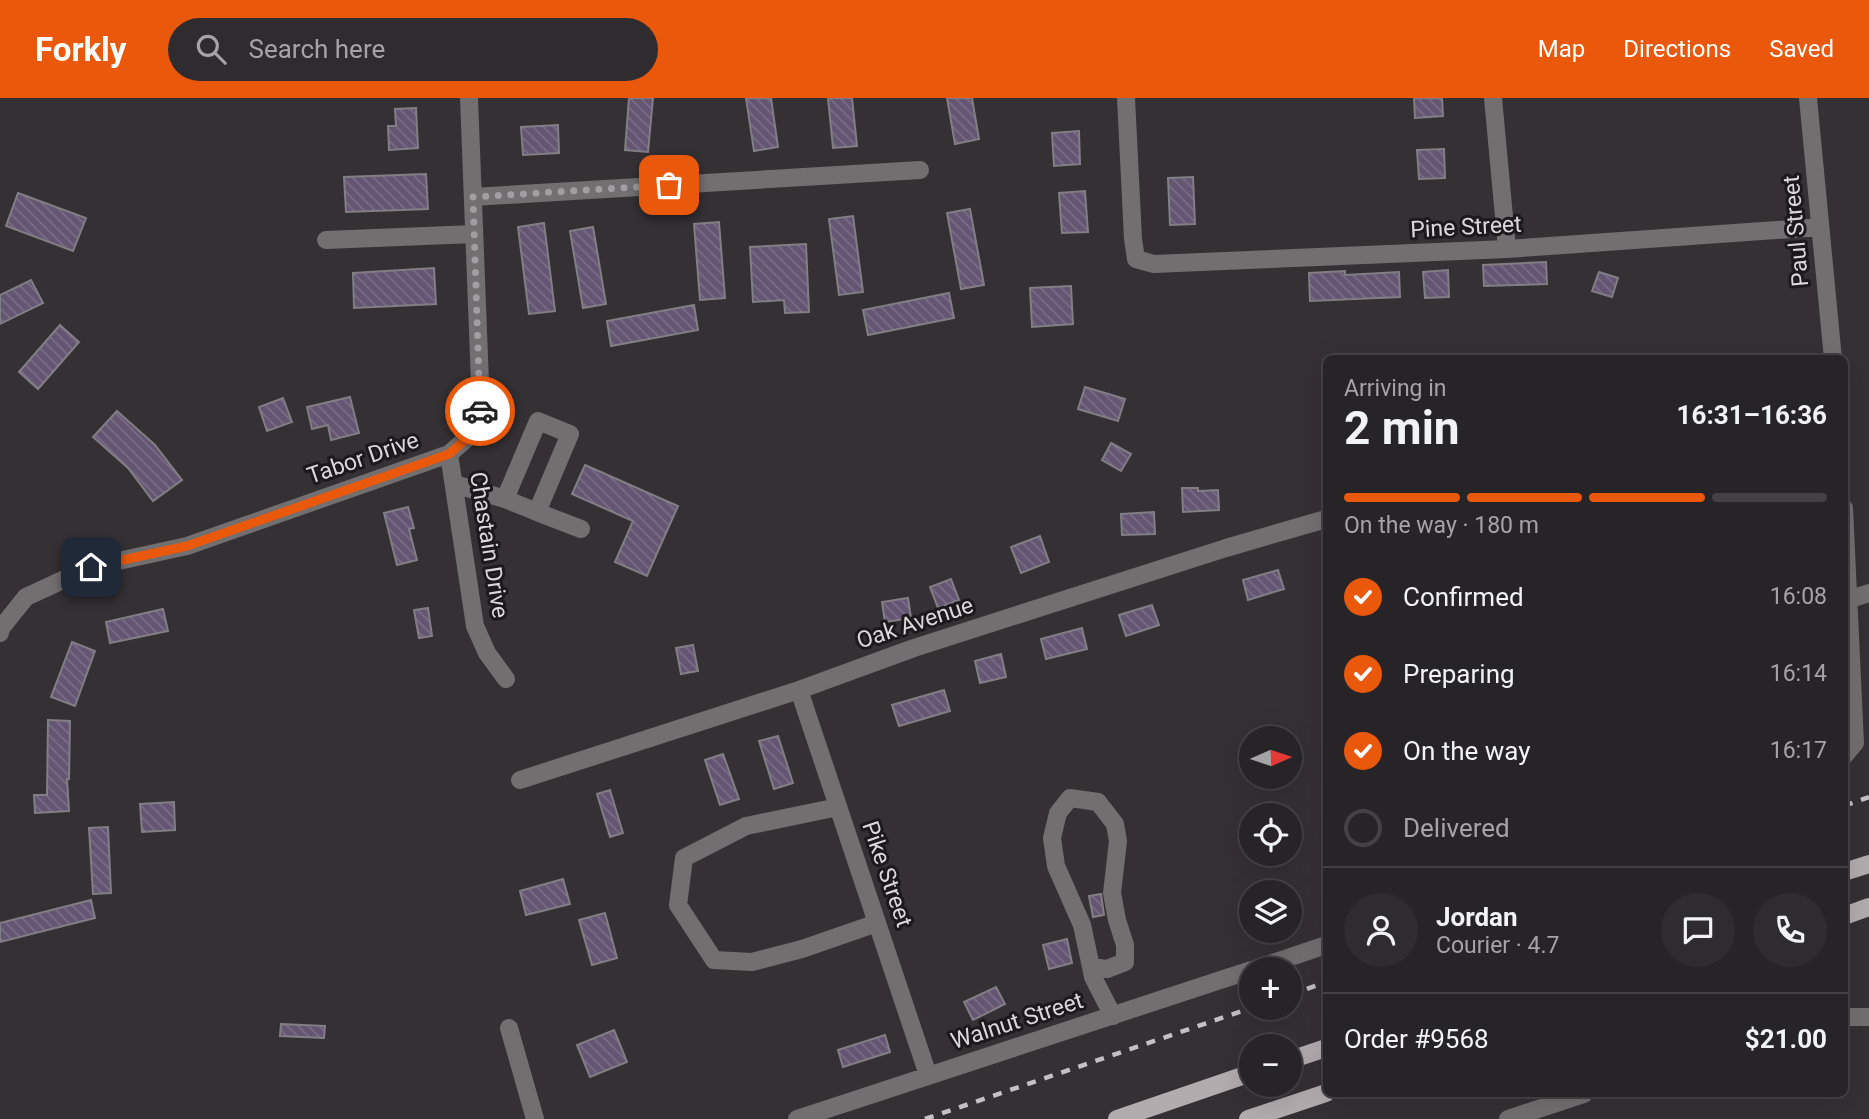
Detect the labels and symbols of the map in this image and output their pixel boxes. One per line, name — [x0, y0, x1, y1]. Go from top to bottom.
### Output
pin — [639, 155, 699, 215]
street label: Paul Street — [1778, 174, 1814, 288]
street label: Pine Street — [1410, 211, 1522, 243]
courier — [445, 376, 515, 446]
street label: Tabor Drive — [304, 426, 422, 490]
street label: Chastain Drive — [464, 470, 514, 620]
pin — [61, 537, 121, 597]
street label: Oak Avenue — [853, 591, 977, 655]
north arrow — [1239, 726, 1302, 789]
street label: Pike Street — [856, 818, 918, 930]
street label: Walnut Street — [947, 987, 1087, 1055]

